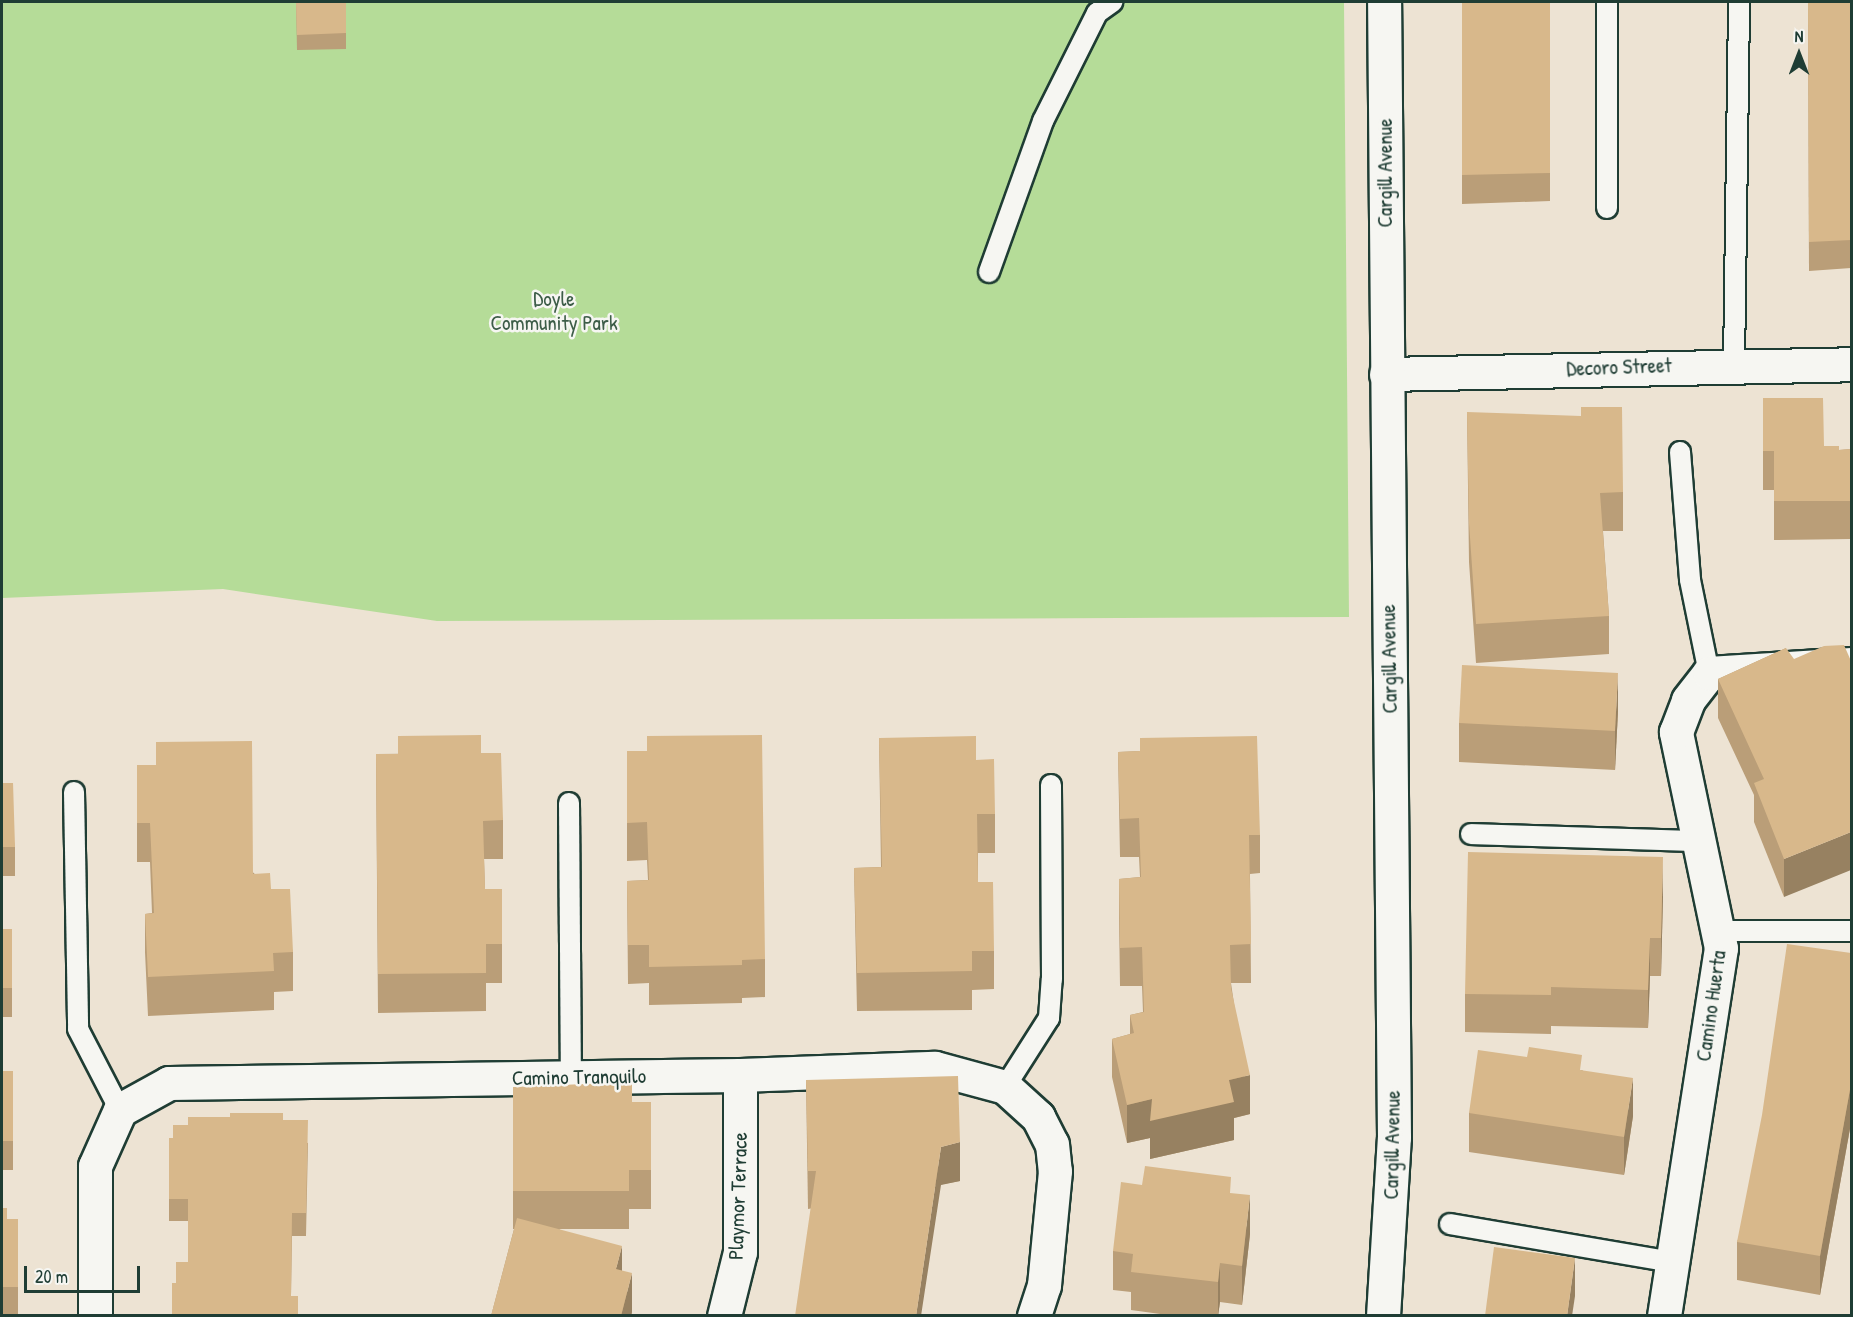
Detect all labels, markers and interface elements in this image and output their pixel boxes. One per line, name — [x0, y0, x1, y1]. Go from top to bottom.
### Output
north arrow — [1769, 24, 1829, 84]
text: N — [1795, 25, 1803, 47]
street label: Cargill Avenue — [1372, 118, 1398, 228]
park label: Doyle Community Park — [490, 286, 618, 336]
street label: Decoro Street — [1566, 353, 1672, 381]
street label: Cargill Avenue — [1375, 604, 1403, 714]
street label: Camino Huerta — [1691, 949, 1731, 1063]
street label: Camino Tranquilo — [512, 1063, 646, 1091]
street label: Cargill Avenue — [1378, 1090, 1406, 1200]
street label: Playmor Terrace — [723, 1132, 753, 1260]
scale bar — [27, 1254, 142, 1292]
text: 20 m — [35, 1264, 68, 1289]

